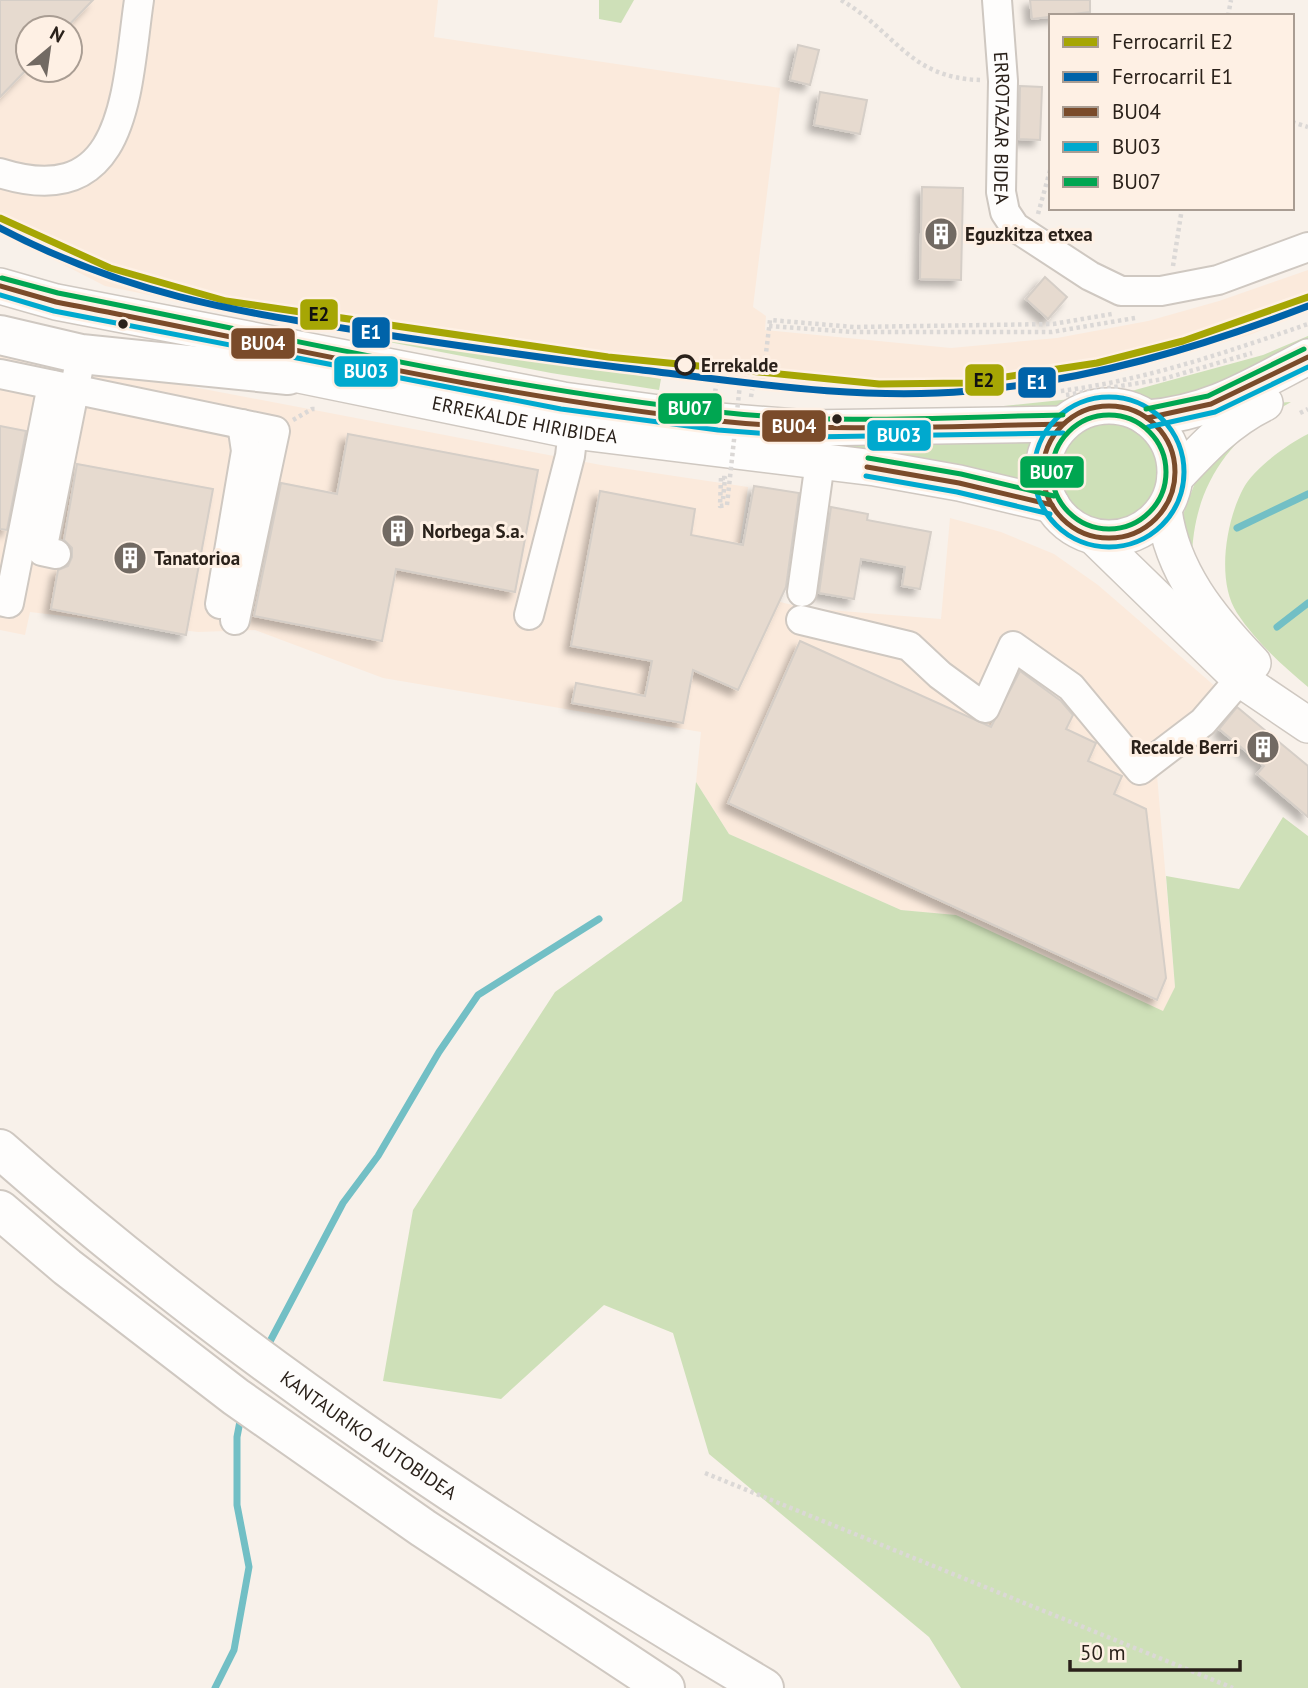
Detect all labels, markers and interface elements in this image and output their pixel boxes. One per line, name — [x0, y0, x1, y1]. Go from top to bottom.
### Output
north arrow — [14, 14, 84, 84]
legend — [1049, 14, 1294, 210]
text: N — [46, 21, 69, 48]
text: Ferrocarril E2 — [1112, 28, 1233, 55]
street label: ERROTAZAR BIDEA — [989, 51, 1015, 206]
text: Ferrocarril E1 — [1112, 63, 1233, 90]
text: BU04 — [1112, 98, 1161, 125]
text: BU03 — [1112, 133, 1161, 160]
text: BU07 — [1112, 168, 1161, 195]
building icon: Eguzkitza etxea — [922, 215, 960, 253]
place label: Eguzkitza etxea — [965, 222, 1093, 246]
line badge: E2 — [299, 298, 339, 331]
text: E2 — [309, 302, 329, 326]
line badge: E1 — [351, 316, 391, 349]
unlabelled marker — [116, 317, 130, 331]
text: E1 — [361, 320, 381, 344]
line badge: BU04 — [230, 327, 296, 360]
text: BU04 — [241, 331, 286, 355]
place label: Errekalde — [701, 353, 778, 377]
line badge: BU03 — [333, 355, 399, 388]
marker: Errekalde — [675, 355, 695, 375]
text: BU03 — [344, 359, 388, 383]
line badge: E2 — [964, 363, 1005, 397]
line badge: E1 — [1017, 366, 1057, 399]
text: E2 — [974, 368, 994, 392]
text: E1 — [1027, 370, 1047, 394]
street label: ERREKALDE HIRIBIDEA — [430, 390, 619, 448]
line badge: BU07 — [657, 392, 723, 425]
text: BU07 — [668, 396, 712, 420]
line badge: BU04 — [761, 409, 827, 443]
unlabelled marker — [830, 412, 844, 426]
text: BU04 — [772, 414, 817, 438]
line badge: BU03 — [866, 419, 932, 452]
text: BU03 — [877, 423, 921, 447]
line badge: BU07 — [1019, 455, 1085, 489]
text: BU07 — [1030, 460, 1074, 484]
building icon: Norbega S.a. — [379, 512, 417, 550]
place label: Norbega S.a. — [422, 519, 524, 543]
building icon: Tanatorioa — [111, 539, 149, 577]
place label: Tanatorioa — [154, 546, 240, 570]
building icon: Recalde Berri — [1244, 728, 1282, 766]
place label: Recalde Berri — [1131, 735, 1238, 759]
street label: KANTAURIKO AUTOBIDEA — [276, 1365, 461, 1505]
scale bar — [1070, 1628, 1240, 1672]
text: 50 m — [1080, 1639, 1126, 1666]

